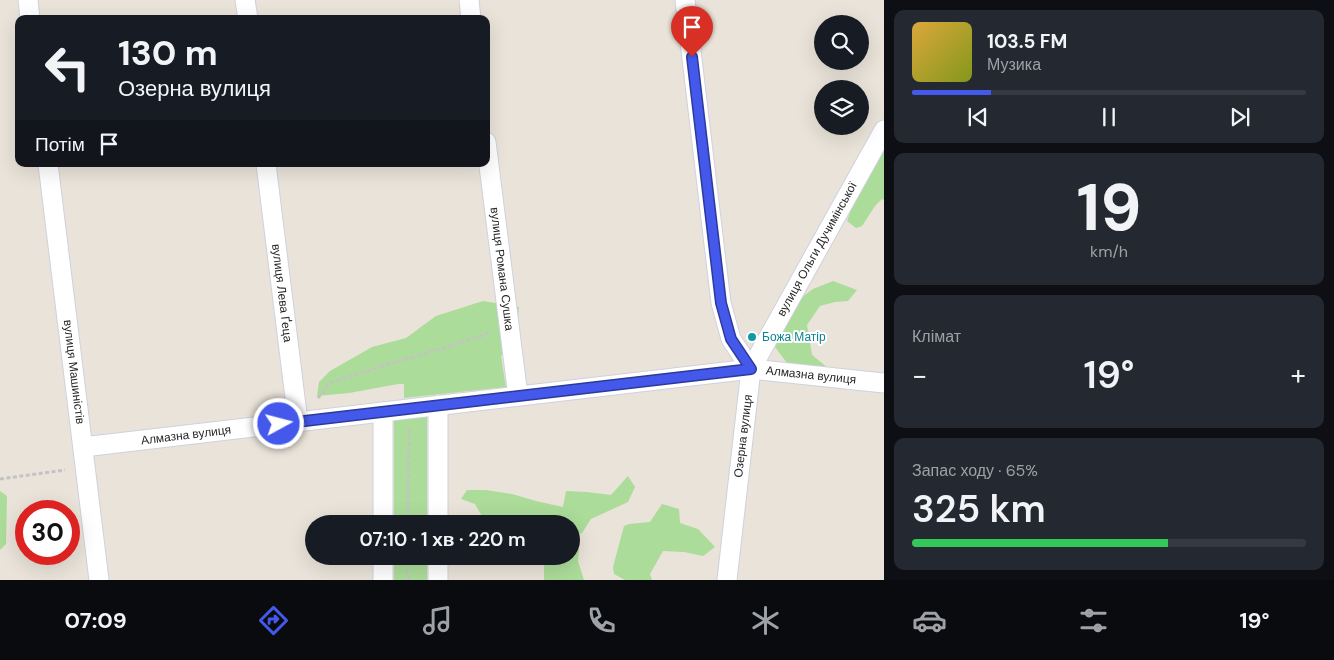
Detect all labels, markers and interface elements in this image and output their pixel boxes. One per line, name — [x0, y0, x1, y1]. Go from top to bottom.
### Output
pin — [671, 6, 713, 57]
icon: arrive — [678, 13, 706, 41]
map controls — [814, 15, 869, 135]
button: search — [814, 15, 869, 70]
text: 103.5 FM — [987, 29, 1067, 54]
text: 130 m — [118, 30, 218, 76]
icon: left — [35, 35, 100, 100]
text: Музика — [987, 54, 1041, 75]
text: Озерна вулиця — [118, 74, 271, 103]
button: layers — [814, 80, 869, 135]
icon: previous — [964, 103, 992, 131]
icon: pause — [1095, 103, 1123, 131]
icon: next — [1226, 103, 1254, 131]
icon: arrive — [95, 130, 123, 158]
text: Потім — [35, 132, 85, 157]
text: 19 — [1077, 166, 1141, 250]
street label: вулиця Ольги Дучимінської — [773, 178, 861, 319]
street label: вулиця Романа Сушка — [486, 206, 518, 332]
text: km/h — [1090, 241, 1128, 262]
street label: вулиця Лева Ґеца — [268, 243, 296, 343]
street label: вулиця Машиністів — [60, 319, 88, 425]
text: Клімат — [912, 326, 961, 347]
place label: Божа Матір — [762, 329, 826, 345]
marker: Божа Матір — [746, 331, 758, 343]
text: 19° — [1084, 350, 1134, 400]
text: − — [912, 357, 927, 394]
text: + — [1291, 357, 1306, 394]
street label: Алмазна вулиця — [765, 362, 857, 388]
street label: Озерна вулиця — [730, 394, 756, 478]
position arrow — [252, 397, 304, 449]
street label: Алмазна вулиця — [140, 422, 232, 448]
text: Запас ходу · 65% — [912, 460, 1038, 481]
text: 325 km — [912, 484, 1046, 534]
speed limit sign: 30 — [15, 500, 80, 565]
text: 07:10 · 1 хв · 220 m — [359, 527, 526, 552]
icon: directions — [256, 603, 291, 638]
icon: music — [420, 603, 455, 638]
icon: phone — [584, 603, 619, 638]
icon: climate — [748, 603, 783, 638]
icon: car — [912, 603, 947, 638]
icon: filters — [1076, 603, 1111, 638]
text: 07:09 — [64, 606, 127, 635]
text: 19° — [1240, 606, 1269, 635]

